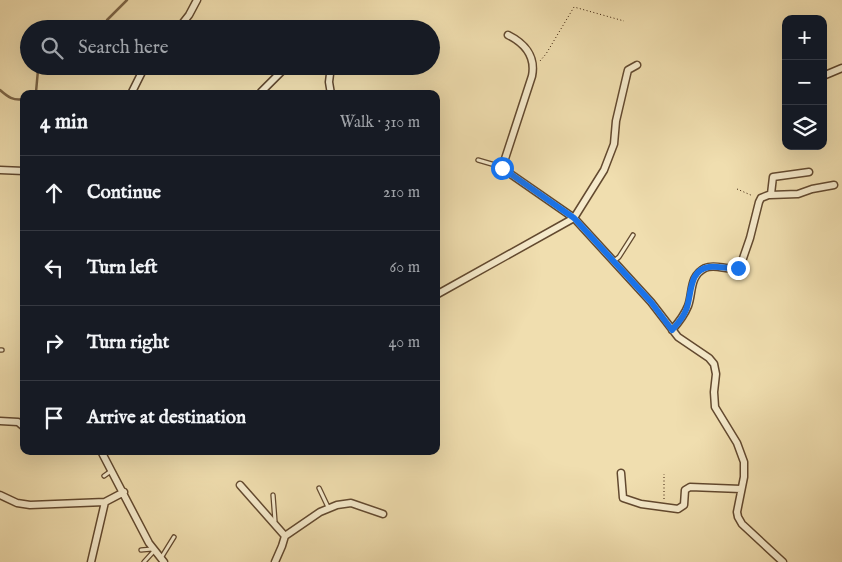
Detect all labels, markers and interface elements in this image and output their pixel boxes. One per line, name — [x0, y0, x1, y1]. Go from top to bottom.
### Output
map controls — [782, 15, 827, 150]
button: + — [782, 15, 827, 60]
search box — [20, 20, 440, 75]
icon: search — [38, 34, 66, 62]
text: Search here — [78, 36, 169, 60]
button: − — [782, 60, 827, 105]
button: layers — [782, 105, 827, 150]
text: 4 min — [40, 109, 88, 136]
text: Walk · 310 m — [340, 113, 420, 133]
route start — [491, 157, 514, 180]
icon: ahead — [40, 179, 68, 207]
text: Continue — [87, 181, 161, 205]
text: 210 m — [383, 183, 420, 203]
icon: left — [40, 254, 68, 282]
text: Turn left — [87, 256, 158, 280]
route end — [727, 257, 750, 280]
text: 60 m — [390, 258, 420, 278]
icon: right — [40, 329, 68, 357]
text: Turn right — [87, 331, 169, 355]
text: 40 m — [388, 333, 420, 353]
icon: arrive — [40, 404, 68, 432]
text: Arrive at destination — [87, 406, 246, 430]

